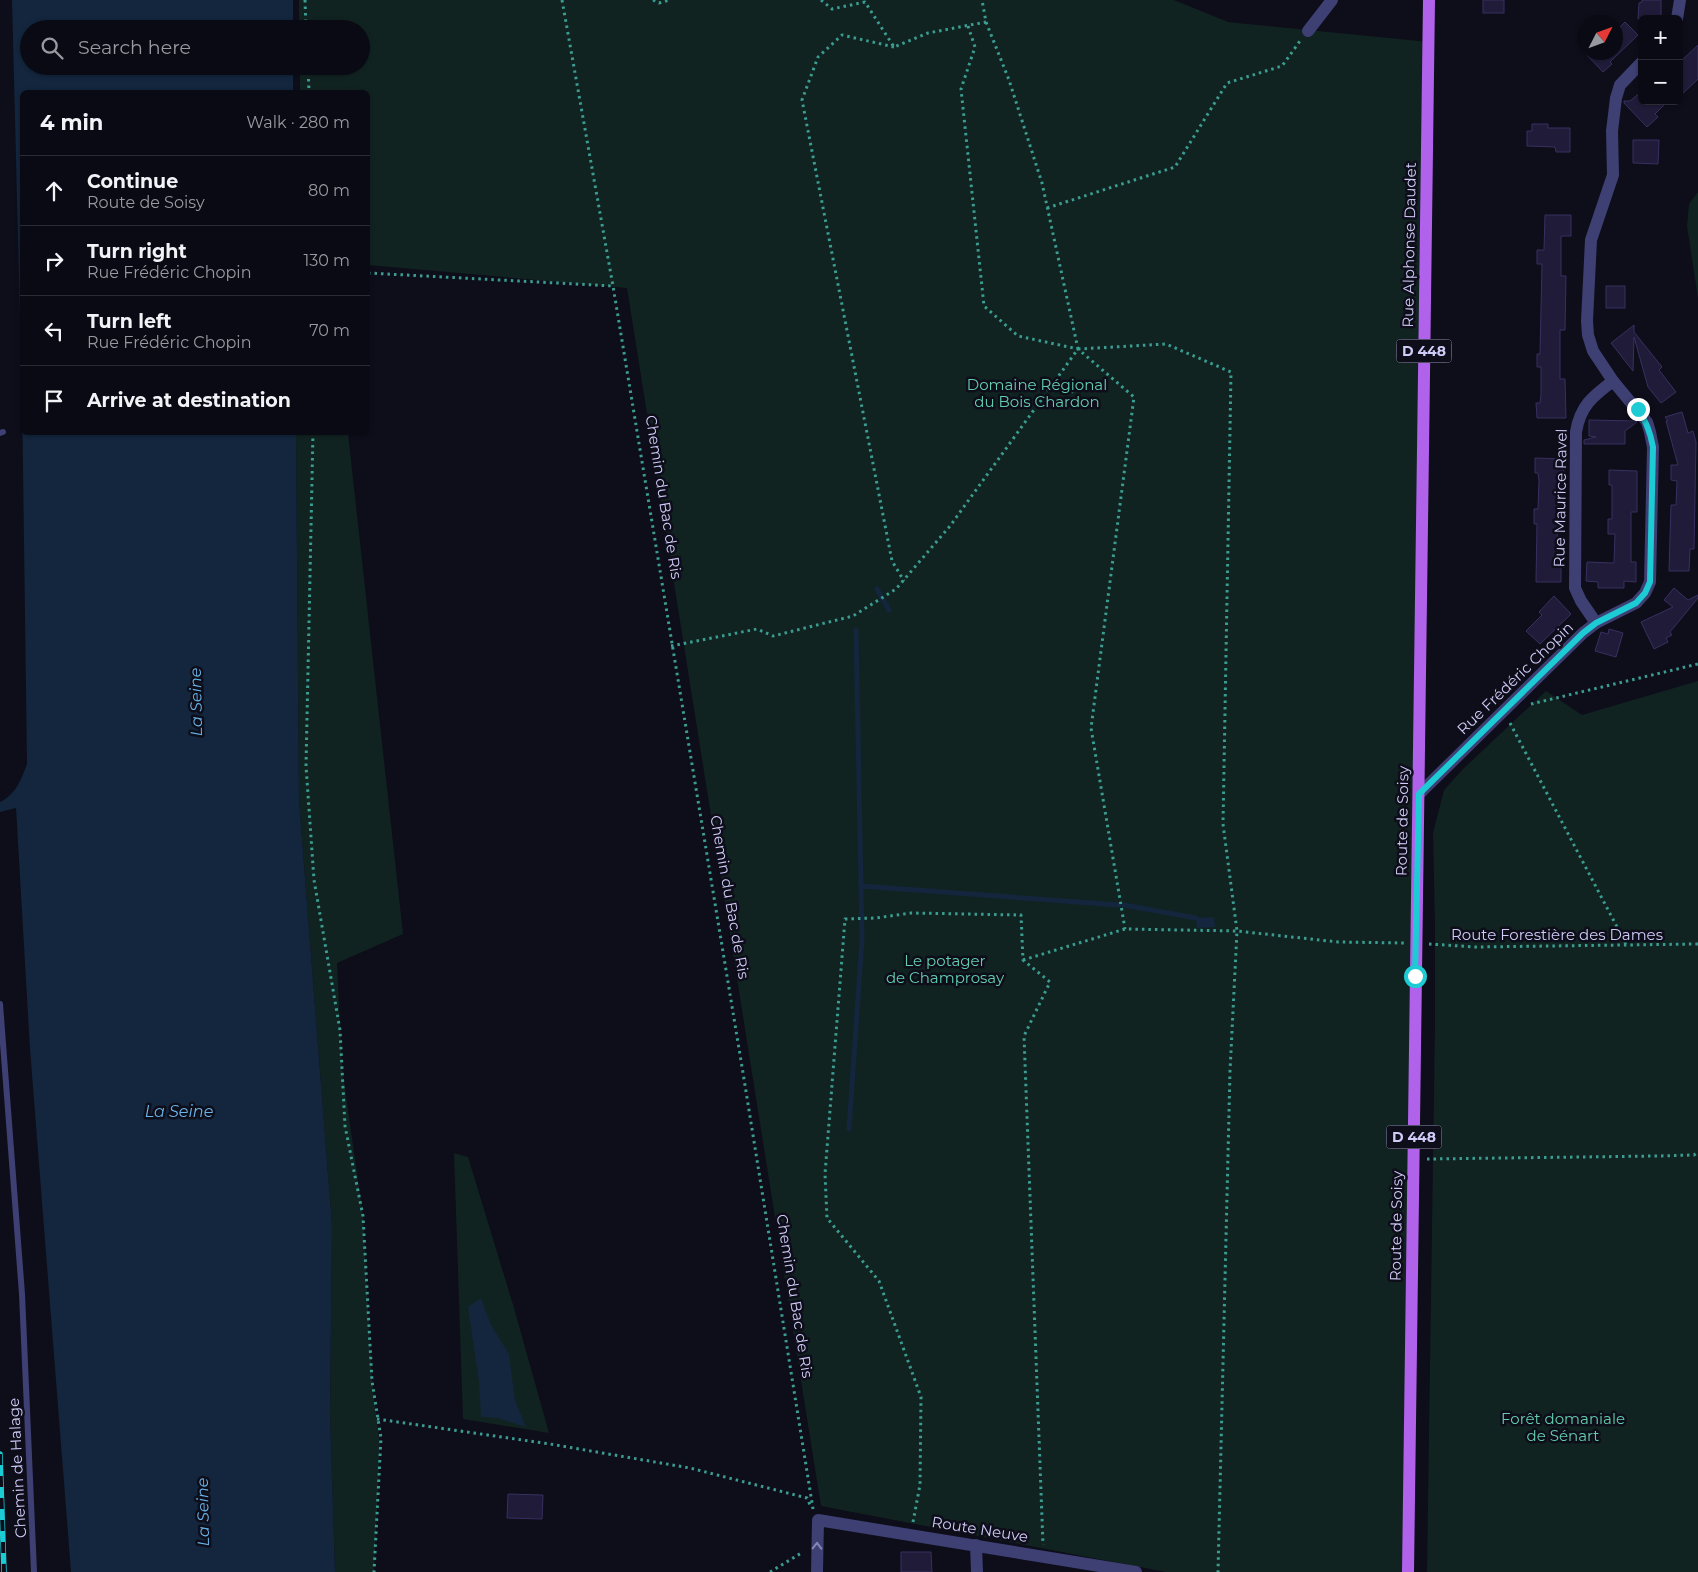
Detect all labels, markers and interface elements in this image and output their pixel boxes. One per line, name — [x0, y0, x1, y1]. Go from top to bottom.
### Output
north arrow — [1578, 15, 1623, 60]
map controls — [1638, 15, 1683, 105]
button: + — [1638, 15, 1683, 60]
search box — [20, 20, 370, 75]
icon: search — [38, 34, 66, 62]
text: Search here — [78, 36, 191, 59]
button: − — [1638, 60, 1683, 105]
text: 4 min — [40, 110, 103, 135]
text: Walk · 280 m — [246, 113, 350, 132]
street label: Rue Alphonse Daudet — [1398, 162, 1420, 328]
text: Continue — [87, 170, 178, 193]
icon: ahead — [40, 177, 68, 205]
text: 80 m — [308, 181, 350, 200]
text: Route de Soisy — [87, 193, 205, 212]
text: Turn right — [87, 240, 187, 263]
icon: right — [40, 247, 68, 275]
text: 130 m — [303, 251, 350, 270]
text: Rue Frédéric Chopin — [87, 263, 252, 282]
text: Turn left — [87, 310, 172, 333]
icon: left — [40, 317, 68, 345]
text: 70 m — [309, 321, 350, 340]
text: Rue Frédéric Chopin — [87, 333, 252, 352]
road number: D 448 — [1396, 340, 1452, 362]
park label: Domaine Régional du Bois Chardon — [967, 375, 1107, 411]
icon: arrive — [40, 387, 68, 415]
text: Arrive at destination — [87, 389, 291, 412]
route end — [1627, 398, 1650, 421]
street label: Chemin du Bac de Ris — [642, 414, 686, 580]
street label: Rue Maurice Ravel — [1549, 428, 1571, 568]
street label: Rue Frédéric Chopin — [1453, 618, 1577, 738]
water label: La Seine — [186, 668, 206, 736]
street label: Route de Soisy — [1392, 765, 1412, 876]
street label: Chemin du Bac de Ris — [706, 814, 754, 980]
street label: Route Forestière des Dames — [1451, 925, 1663, 944]
park label: Le potager de Champrosay — [886, 951, 1005, 987]
route start — [1404, 965, 1427, 988]
water label: La Seine — [145, 1102, 213, 1121]
road number: D 448 — [1386, 1126, 1442, 1148]
street label: Route de Soisy — [1386, 1170, 1406, 1281]
street label: Chemin du Bac de Ris — [773, 1213, 817, 1379]
street label: Chemin de Halage — [4, 1397, 30, 1539]
park label: Forêt domaniale de Sénart — [1501, 1409, 1625, 1445]
water label: La Seine — [193, 1478, 213, 1546]
street label: Route Neuve — [930, 1512, 1030, 1546]
one-way arrow — [812, 1542, 822, 1550]

